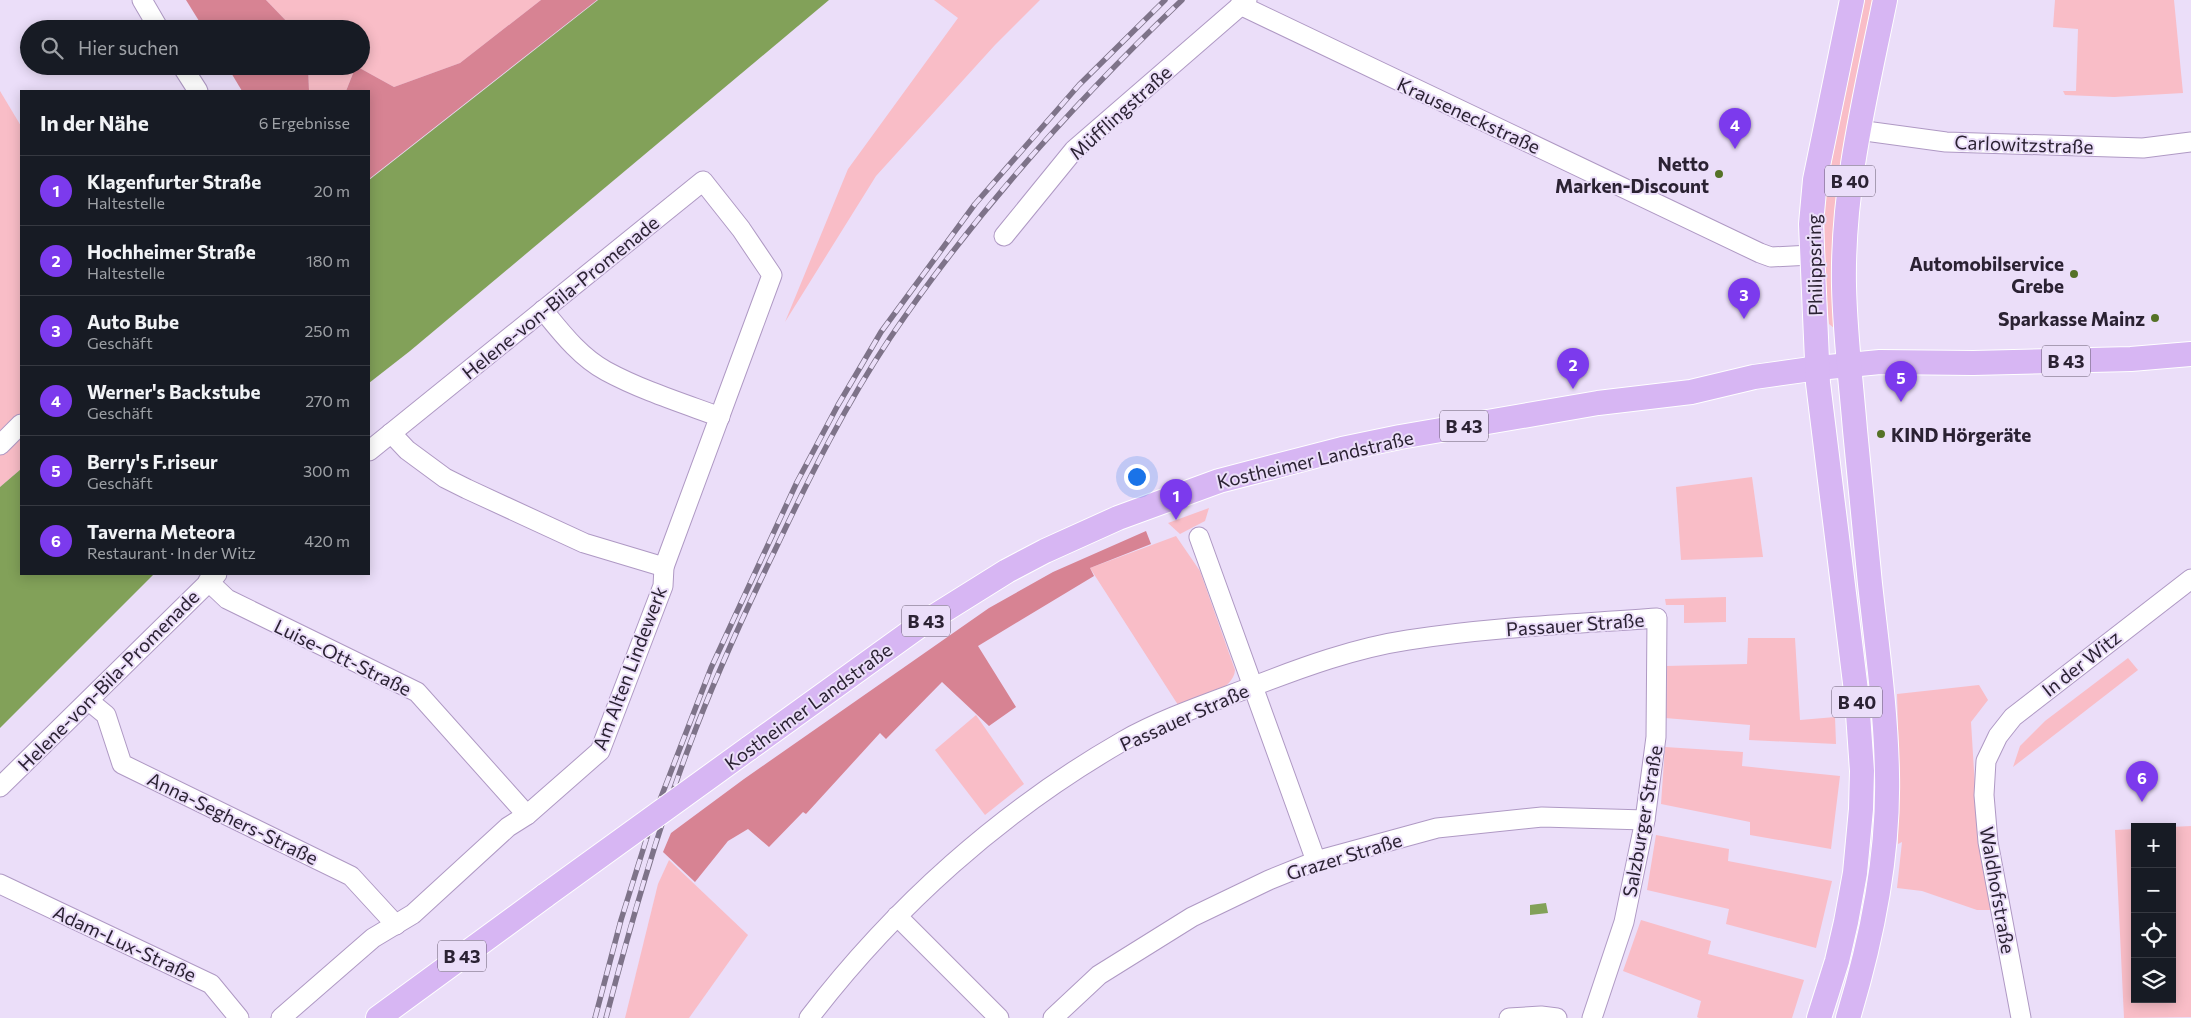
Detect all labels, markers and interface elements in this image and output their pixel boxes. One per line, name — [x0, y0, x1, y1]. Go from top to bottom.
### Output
search box — [20, 20, 370, 75]
icon: search — [38, 34, 66, 62]
text: Hier suchen — [78, 36, 179, 59]
street label: Müfflingstraße — [1064, 60, 1176, 164]
street label: Krauseneckstraße — [1394, 72, 1544, 158]
pin: 4 — [1719, 108, 1751, 149]
text: In der Nähe — [40, 110, 149, 135]
text: 6 Ergebnisse — [259, 113, 350, 132]
street label: Carlowitzstraße — [1954, 130, 2094, 158]
place label: Netto Marken-Discount — [1555, 152, 1709, 197]
road number: B 40 — [1825, 166, 1875, 197]
marker: Netto Marken-Discount — [1713, 168, 1725, 180]
text: Klagenfurter Straße — [87, 170, 261, 193]
text: 1 — [52, 181, 60, 200]
text: 20 m — [314, 181, 350, 200]
text: Haltestelle — [87, 193, 165, 212]
street label: Helene-von-Bila-Promenade — [457, 210, 663, 384]
street label: Philippsring — [1802, 214, 1826, 316]
text: Hochheimer Straße — [87, 240, 256, 263]
text: 2 — [51, 251, 61, 270]
text: 180 m — [306, 251, 350, 270]
place label: Automobilservice Grebe — [1909, 252, 2064, 297]
text: Haltestelle — [87, 263, 165, 282]
marker: Automobilservice Grebe — [2068, 268, 2080, 280]
pin: 3 — [1728, 278, 1760, 319]
place label: Sparkasse Mainz — [1998, 307, 2145, 330]
text: Auto Bube — [87, 310, 179, 333]
marker: Sparkasse Mainz — [2149, 312, 2161, 324]
text: 3 — [51, 321, 61, 340]
text: 250 m — [304, 321, 350, 340]
text: Geschäft — [87, 333, 153, 352]
road number: B 43 — [2042, 346, 2090, 376]
pin: 2 — [1557, 348, 1589, 389]
pin: 5 — [1885, 361, 1917, 402]
text: Werner's Backstube — [87, 380, 261, 403]
text: 4 — [51, 391, 61, 410]
text: 270 m — [305, 391, 350, 410]
text: Geschäft — [87, 403, 153, 422]
road number: B 43 — [1440, 411, 1488, 442]
place label: KIND Hörgeräte — [1891, 423, 2031, 446]
street label: Kostheimer Landstraße — [1214, 425, 1416, 493]
marker: KIND Hörgeräte — [1875, 428, 1887, 440]
text: Berry's F.riseur — [87, 450, 218, 473]
text: 5 — [51, 461, 61, 480]
text: 300 m — [303, 461, 350, 480]
your location — [1124, 464, 1150, 490]
text: Geschäft — [87, 473, 153, 492]
pin: 1 — [1160, 479, 1192, 520]
text: Taverna Meteora — [87, 520, 235, 543]
text: 6 — [51, 531, 61, 550]
text: 420 m — [304, 531, 350, 550]
text: Restaurant · In der Witz — [87, 543, 256, 562]
street label: Am Alten Lindewerk — [587, 583, 671, 753]
street label: Helene-von-Bila-Promenade — [13, 585, 203, 775]
road number: B 43 — [902, 606, 950, 636]
street label: Passauer Straße — [1505, 608, 1645, 640]
street label: Luise-Ott-Straße — [271, 614, 415, 700]
street label: In der Witz — [2037, 625, 2125, 701]
street label: Kostheimer Landstraße — [720, 638, 896, 774]
street label: Passauer Straße — [1116, 678, 1252, 756]
road number: B 40 — [1832, 686, 1882, 718]
street label: Salzburger Straße — [1617, 743, 1667, 899]
pin: 6 — [2126, 761, 2158, 802]
street label: Anna-Seghers-Straße — [144, 767, 322, 869]
map controls — [2131, 823, 2176, 1003]
button: + — [2131, 823, 2176, 868]
street label: Waldhofstraße — [1976, 825, 2020, 955]
street label: Grazer Straße — [1283, 828, 1405, 884]
button: − — [2131, 868, 2176, 913]
street label: Adam-Lux-Straße — [50, 900, 200, 986]
button: locate — [2131, 913, 2176, 958]
road number: B 43 — [438, 940, 486, 971]
button: layers — [2131, 958, 2176, 1003]

